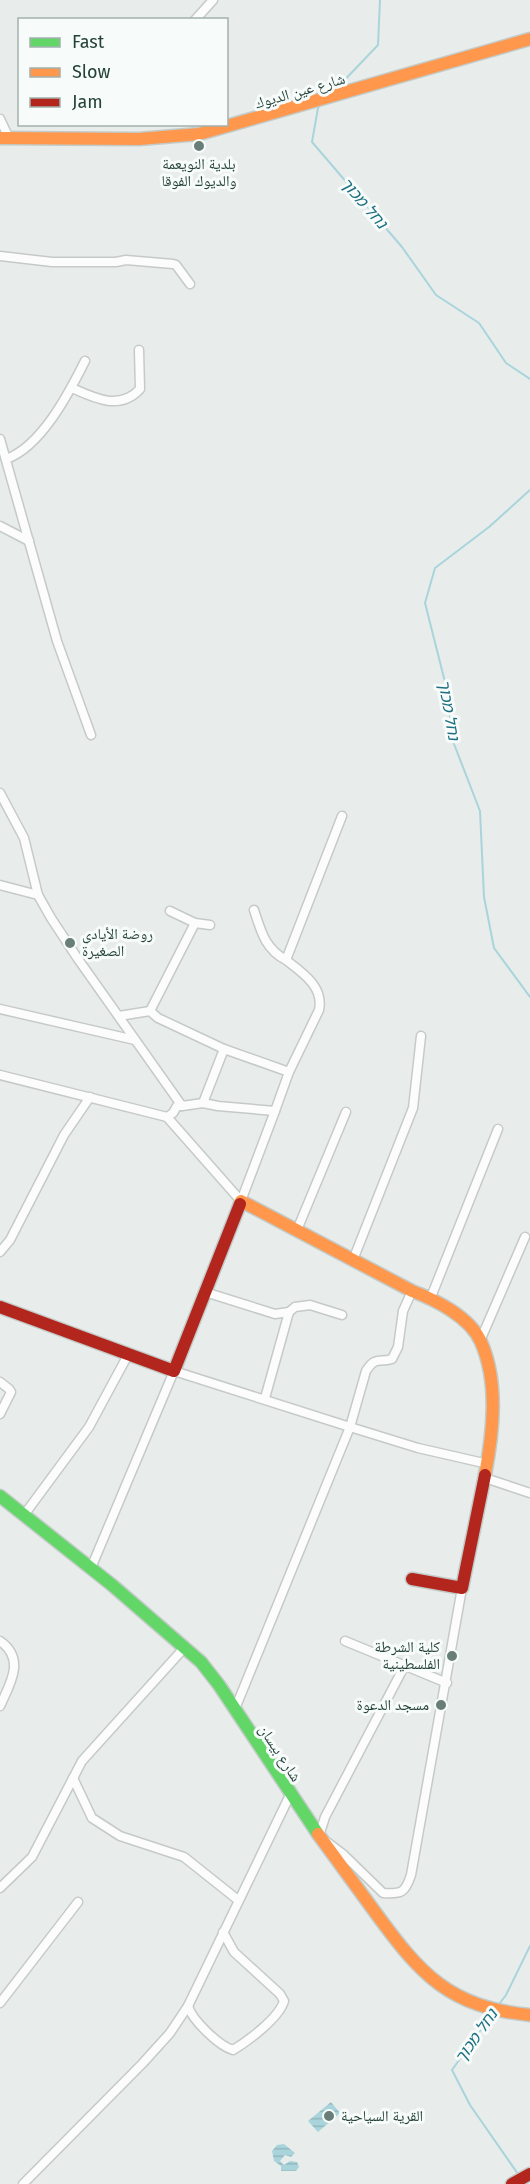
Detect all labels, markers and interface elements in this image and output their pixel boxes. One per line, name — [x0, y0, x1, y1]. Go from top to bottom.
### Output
legend — [18, 18, 228, 126]
text: Fast — [72, 31, 105, 53]
text: Slow — [72, 61, 111, 83]
street label: شارع عين الديوك — [253, 70, 347, 113]
text: Jam — [72, 91, 103, 113]
marker: بلدية النويعمة والديوك الفوقا — [192, 139, 206, 153]
place label: بلدية النويعمة والديوك الفوقا — [161, 155, 237, 190]
water label: נחל מכוך — [337, 174, 392, 233]
water label: נחל מכוך — [434, 678, 464, 743]
place label: روضة الأيادي الصغيرة — [82, 925, 153, 960]
marker: روضة الأيادي الصغيرة — [63, 936, 77, 950]
place label: كلية الشرطة الفلسطينية — [375, 1638, 440, 1673]
marker: كلية الشرطة الفلسطينية — [445, 1649, 459, 1663]
place label: مسجد الدعوة — [357, 1696, 429, 1714]
marker: مسجد الدعوة — [434, 1698, 448, 1712]
street label: شارع بيسان — [254, 1721, 305, 1786]
water label: נחל מכוך — [451, 2005, 502, 2067]
place label: القرية السياحية — [341, 2107, 423, 2125]
marker: القرية السياحية — [322, 2109, 336, 2123]

